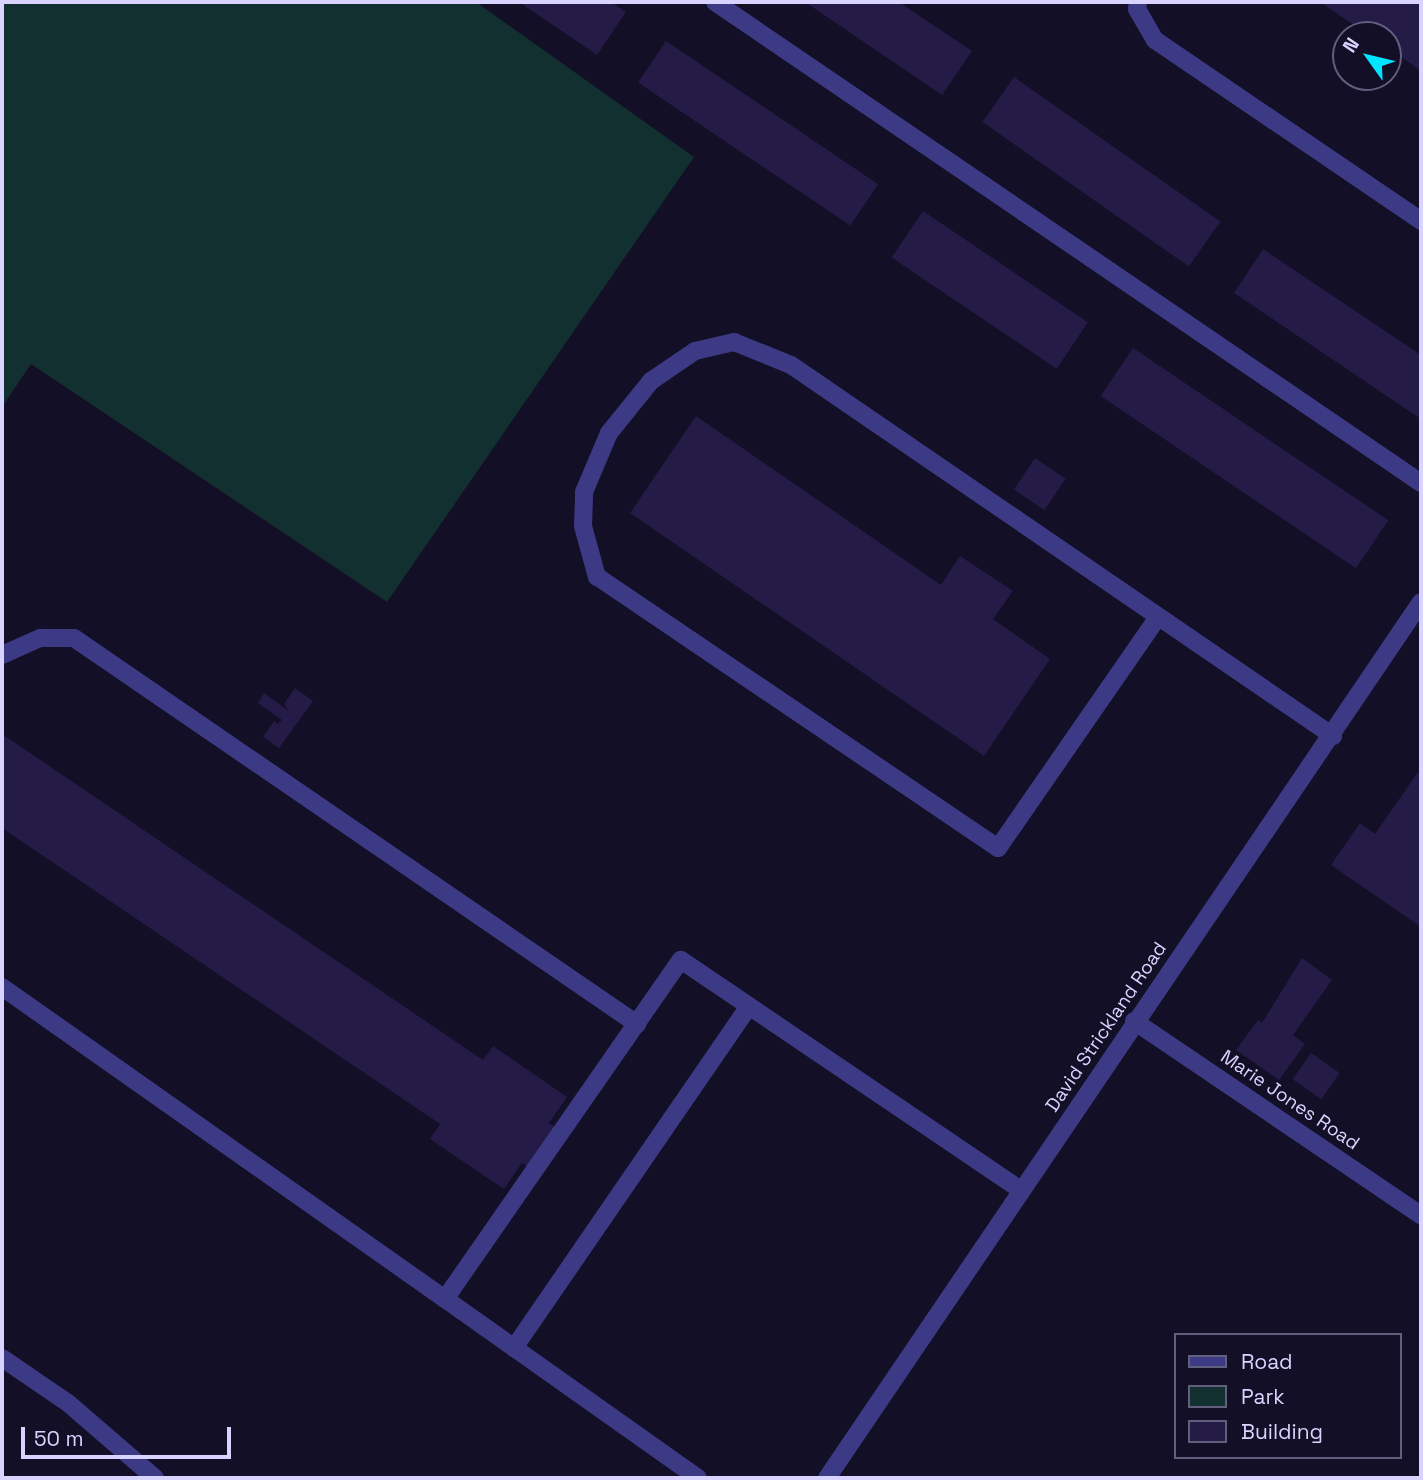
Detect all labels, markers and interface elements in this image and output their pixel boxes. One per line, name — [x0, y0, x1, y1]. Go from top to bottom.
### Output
north arrow — [1332, 21, 1402, 91]
text: N — [1337, 33, 1365, 57]
street label: David Strickland Road — [1041, 938, 1171, 1116]
street label: Marie Jones Road — [1216, 1045, 1364, 1155]
legend — [1174, 1333, 1402, 1459]
text: Road — [1241, 1348, 1293, 1375]
text: Park — [1241, 1383, 1285, 1410]
scale bar — [24, 1414, 234, 1458]
text: Building — [1241, 1418, 1323, 1445]
text: 50 m — [34, 1425, 84, 1452]

